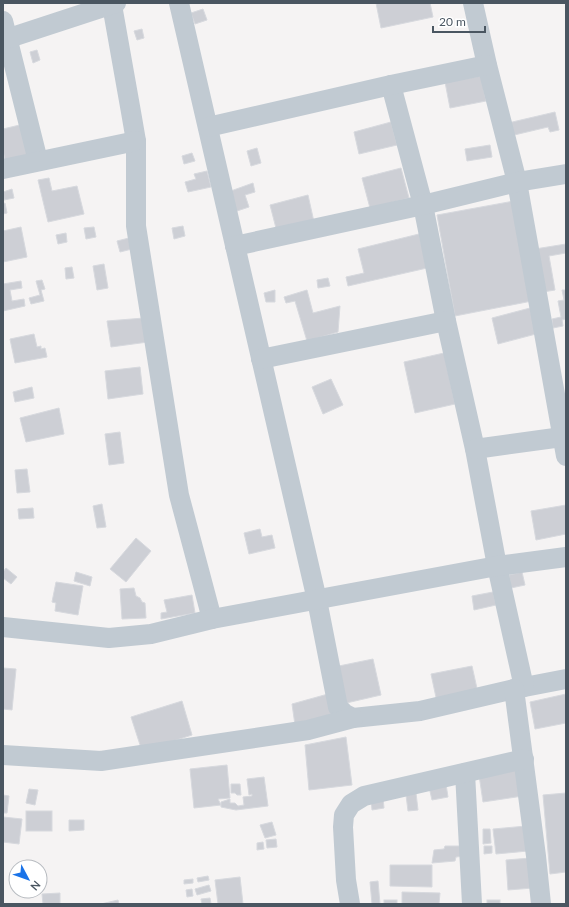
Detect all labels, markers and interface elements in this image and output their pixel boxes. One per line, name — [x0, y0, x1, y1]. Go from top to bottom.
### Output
scale bar — [433, 8, 485, 34]
text: 20 m — [439, 14, 466, 29]
north arrow — [8, 859, 48, 899]
text: N — [28, 878, 44, 893]

